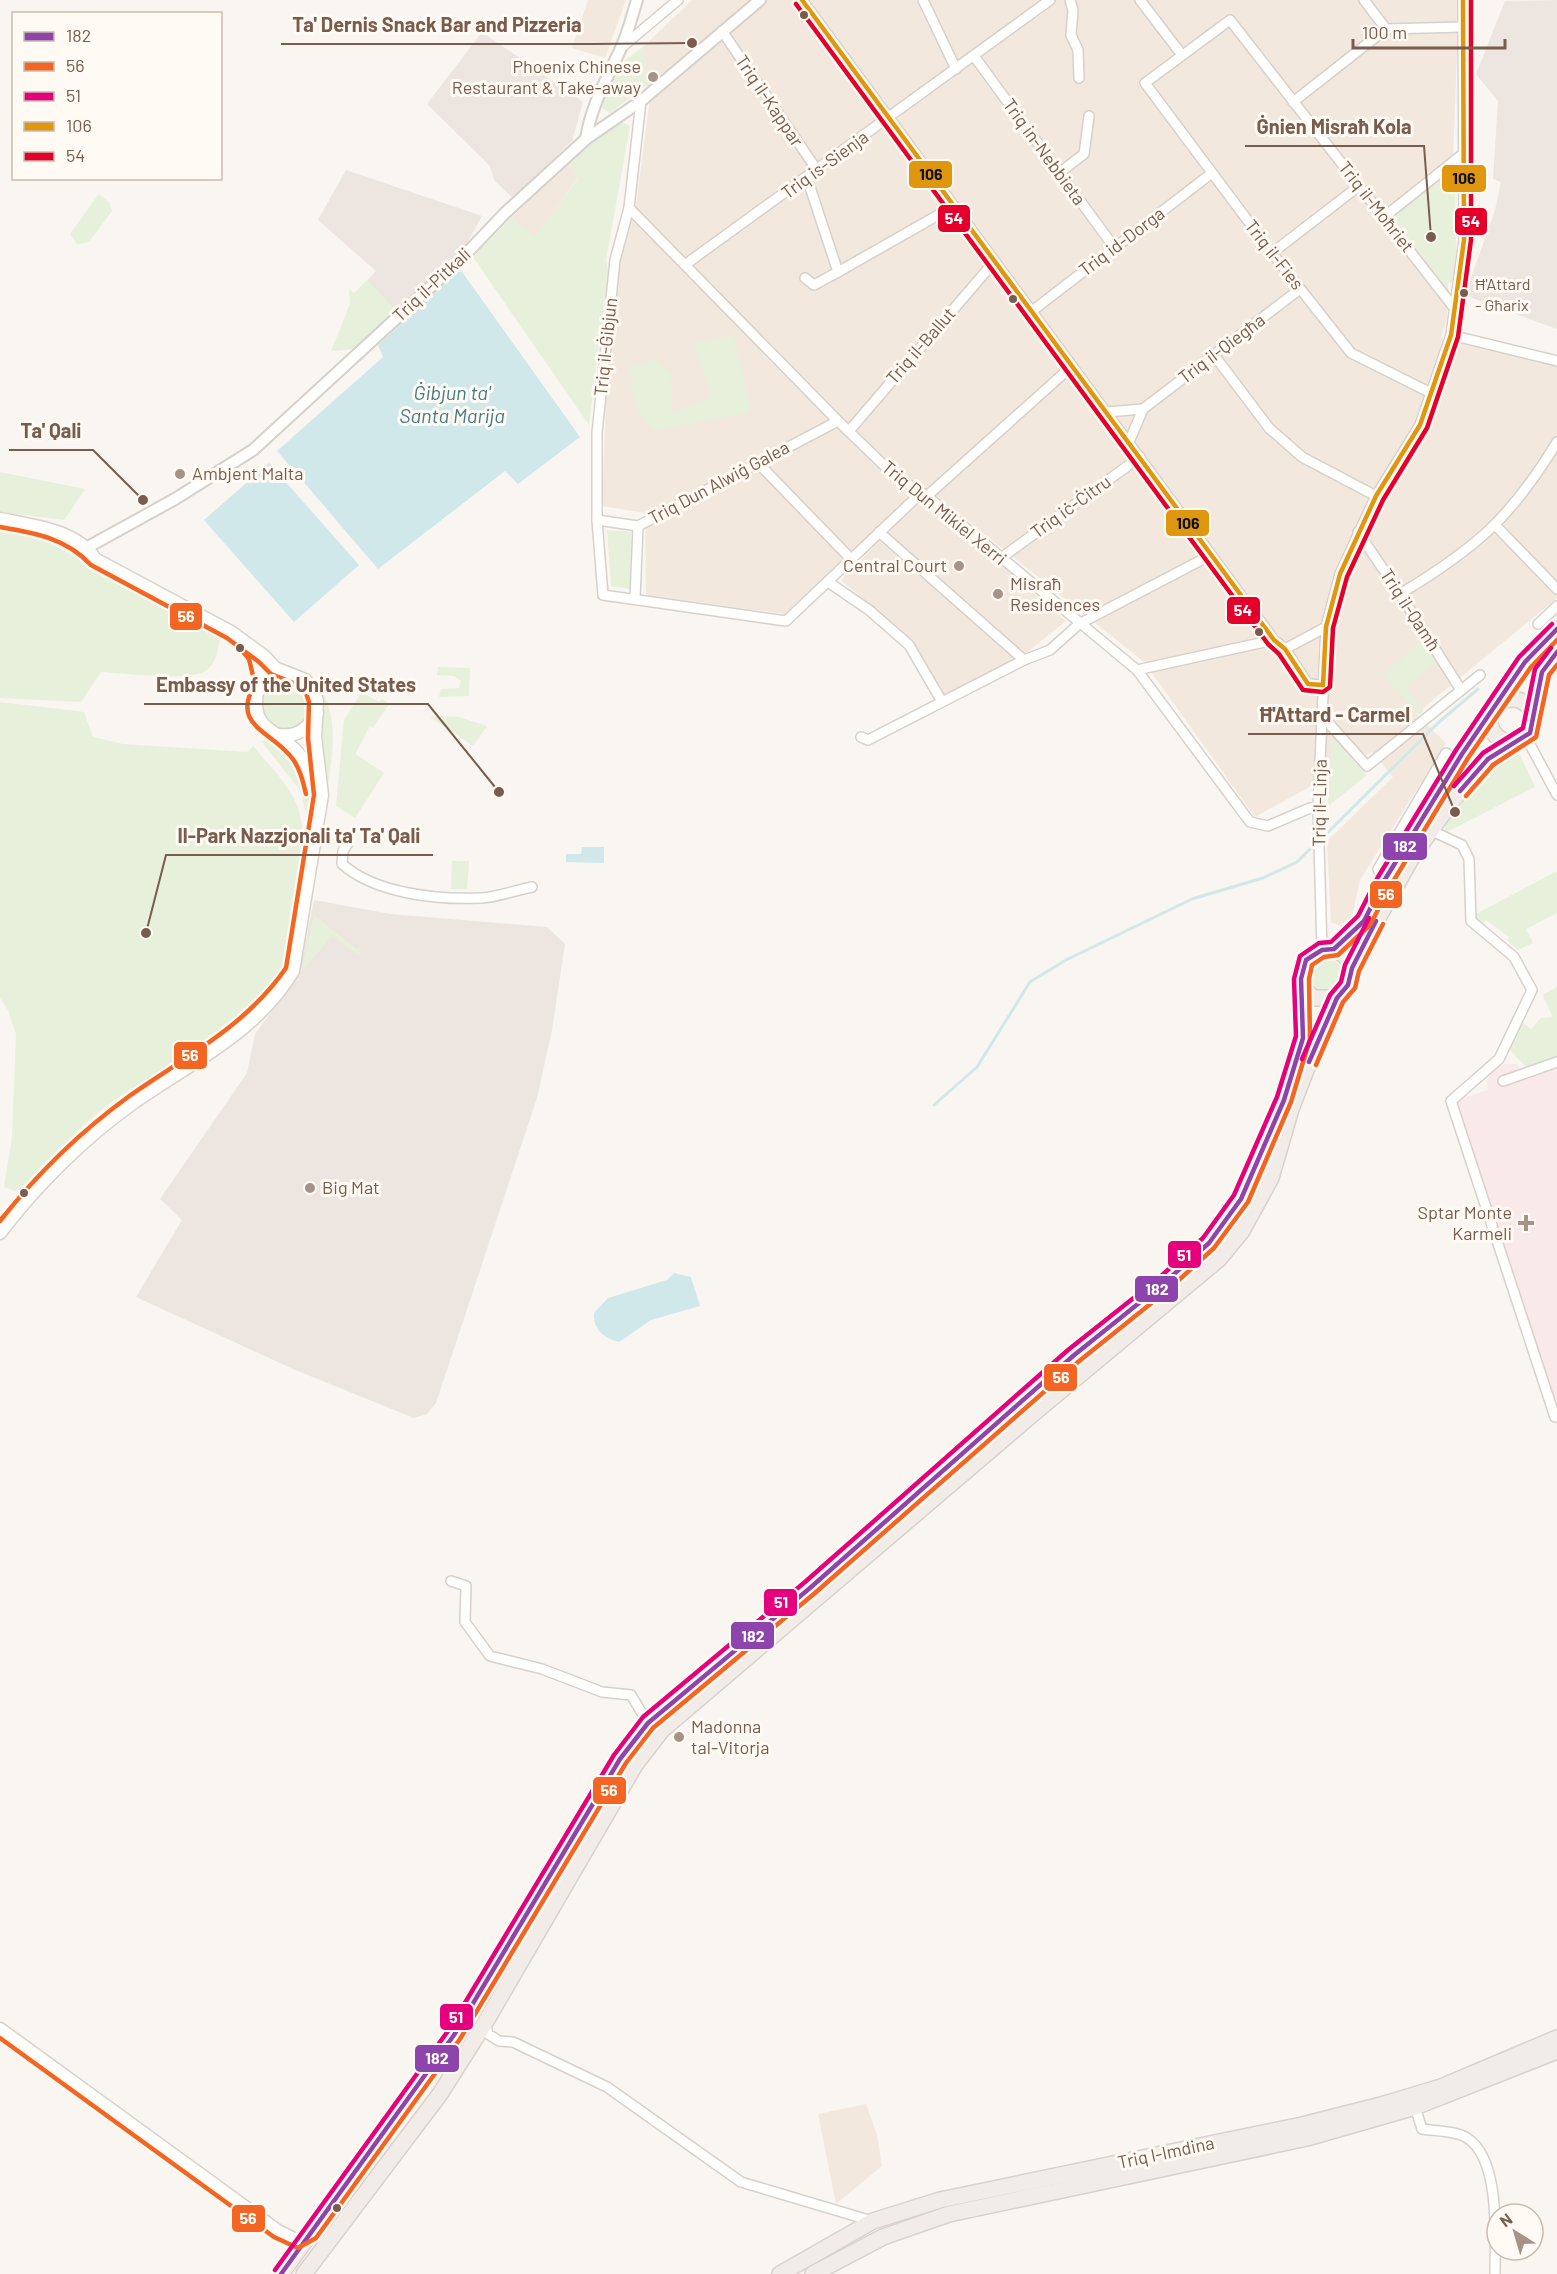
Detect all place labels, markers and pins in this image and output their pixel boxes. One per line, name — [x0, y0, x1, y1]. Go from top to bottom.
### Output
callout: Ta' Dernis Snack Bar and Pizzeria — [281, 6, 594, 44]
unlabelled marker — [798, 9, 810, 21]
place label: Phoenix Chinese Restaurant & Take-away — [452, 55, 641, 98]
marker: Phoenix Chinese Restaurant & Take-away — [646, 70, 660, 84]
callout: Ġnien Misraħ Kola — [1245, 108, 1424, 146]
place label: Ħ'Attard - Għarix — [1475, 274, 1530, 314]
marker: Ħ'Attard - Għarix — [1458, 287, 1470, 299]
unlabelled marker — [1007, 293, 1019, 305]
callout: Ta' Qali — [9, 412, 93, 450]
place label: Ambjent Malta — [192, 462, 303, 484]
marker: Ambjent Malta — [173, 467, 187, 481]
place label: Central Court — [843, 554, 947, 576]
marker: Central Court — [952, 559, 966, 573]
place label: Misraħ Residences — [1010, 572, 1100, 615]
marker: Misraħ Residences — [991, 587, 1005, 601]
unlabelled marker — [1253, 626, 1265, 638]
unlabelled marker — [234, 642, 246, 654]
callout: Embassy of the United States — [144, 666, 428, 704]
callout: Ħ'Attard - Carmel — [1248, 696, 1423, 734]
callout: Il-Park Nazzjonali ta' Ta' Qali — [166, 817, 433, 855]
place label: Big Mat — [322, 1176, 380, 1198]
marker: Big Mat — [303, 1181, 317, 1195]
unlabelled marker — [18, 1187, 30, 1199]
place label: Sptar Monte Karmeli — [1417, 1201, 1512, 1244]
marker: Sptar Monte Karmeli — [1517, 1214, 1535, 1232]
place label: Madonna tal-Vitorja — [691, 1715, 769, 1758]
marker: Madonna tal-Vitorja — [672, 1730, 686, 1744]
unlabelled marker — [331, 2202, 343, 2214]

